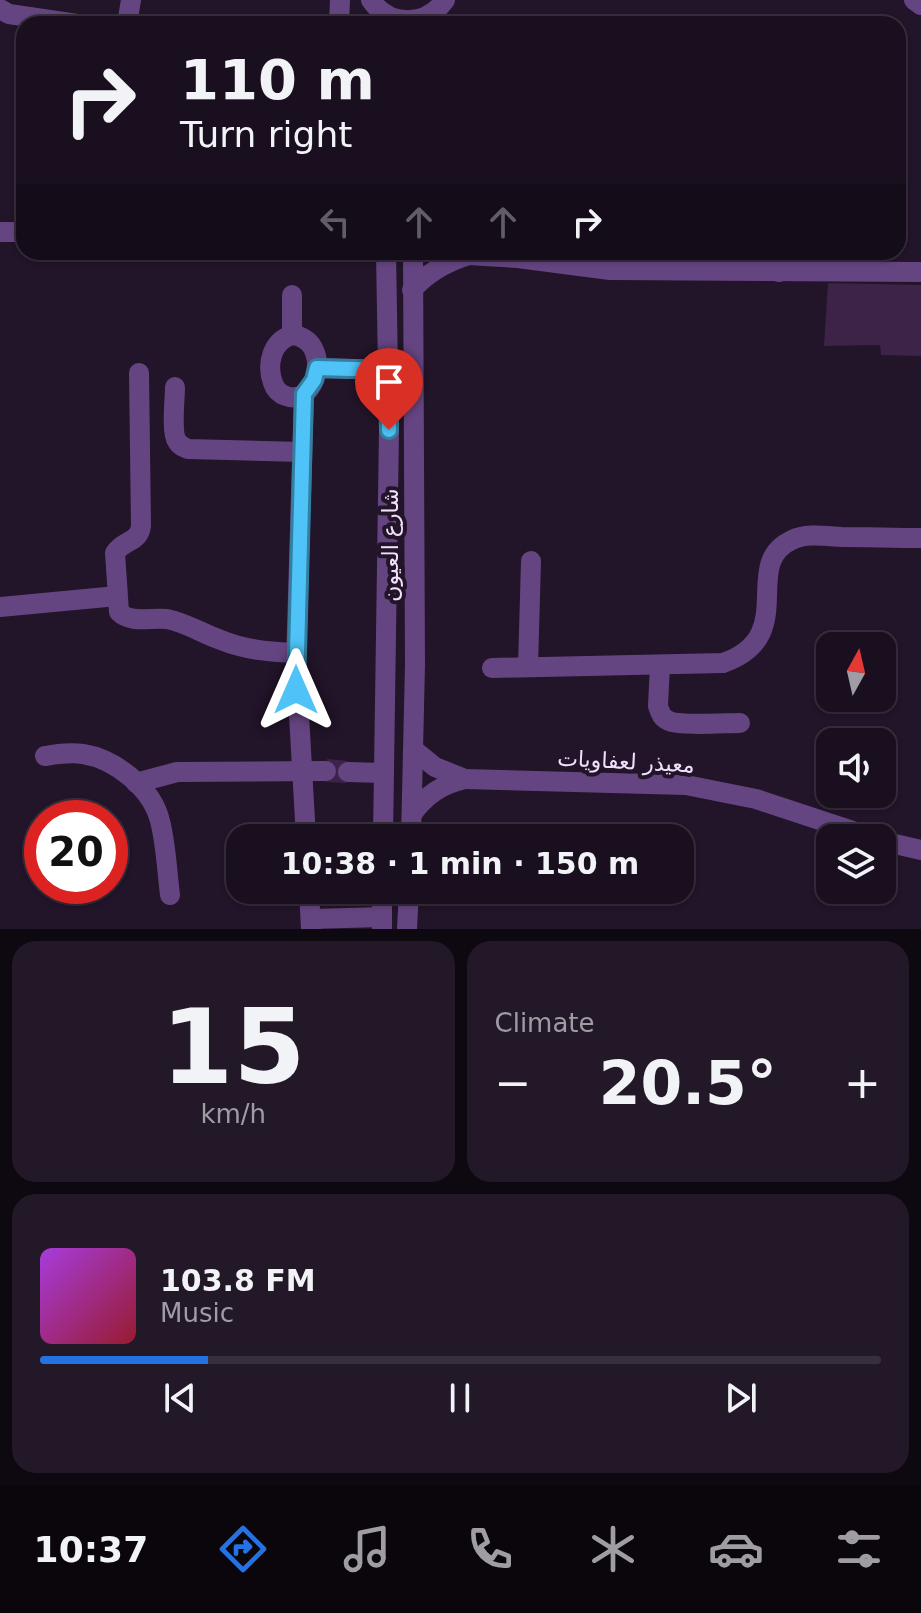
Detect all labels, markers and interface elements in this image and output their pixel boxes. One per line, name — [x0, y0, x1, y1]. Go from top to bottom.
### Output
text: 110 m — [180, 47, 375, 112]
icon: right — [48, 48, 152, 152]
text: Turn right — [180, 114, 352, 155]
icon: left — [313, 200, 357, 244]
icon: ahead — [397, 200, 441, 244]
icon: ahead — [481, 200, 525, 244]
icon: right — [565, 200, 609, 244]
pin — [355, 348, 423, 430]
icon: arrive — [367, 360, 411, 404]
street label: شارع العيون — [378, 488, 403, 602]
north arrow — [816, 632, 896, 712]
map controls — [816, 632, 896, 904]
position arrow — [254, 648, 338, 732]
button: sound — [816, 728, 896, 808]
street label: معيذر لعفاويات — [557, 745, 695, 778]
speed limit sign: 20 — [24, 800, 128, 904]
button: layers — [816, 824, 896, 904]
text: 10:38 · 1 min · 150 m — [281, 846, 639, 881]
text: 15 — [161, 986, 306, 1108]
text: Climate — [495, 1008, 595, 1038]
text: 20.5° — [599, 1048, 777, 1118]
text: − — [495, 1057, 531, 1108]
text: + — [844, 1057, 881, 1108]
text: km/h — [200, 1099, 266, 1129]
text: 103.8 FM — [160, 1263, 316, 1298]
text: Music — [160, 1298, 234, 1328]
icon: previous — [158, 1376, 202, 1420]
icon: pause — [438, 1376, 482, 1420]
icon: next — [719, 1376, 763, 1420]
icon: directions — [215, 1521, 271, 1577]
icon: music — [339, 1521, 395, 1577]
icon: phone — [462, 1521, 518, 1577]
icon: climate — [585, 1521, 641, 1577]
icon: car — [708, 1521, 764, 1577]
icon: filters — [831, 1521, 887, 1577]
text: 10:37 — [34, 1529, 148, 1570]

